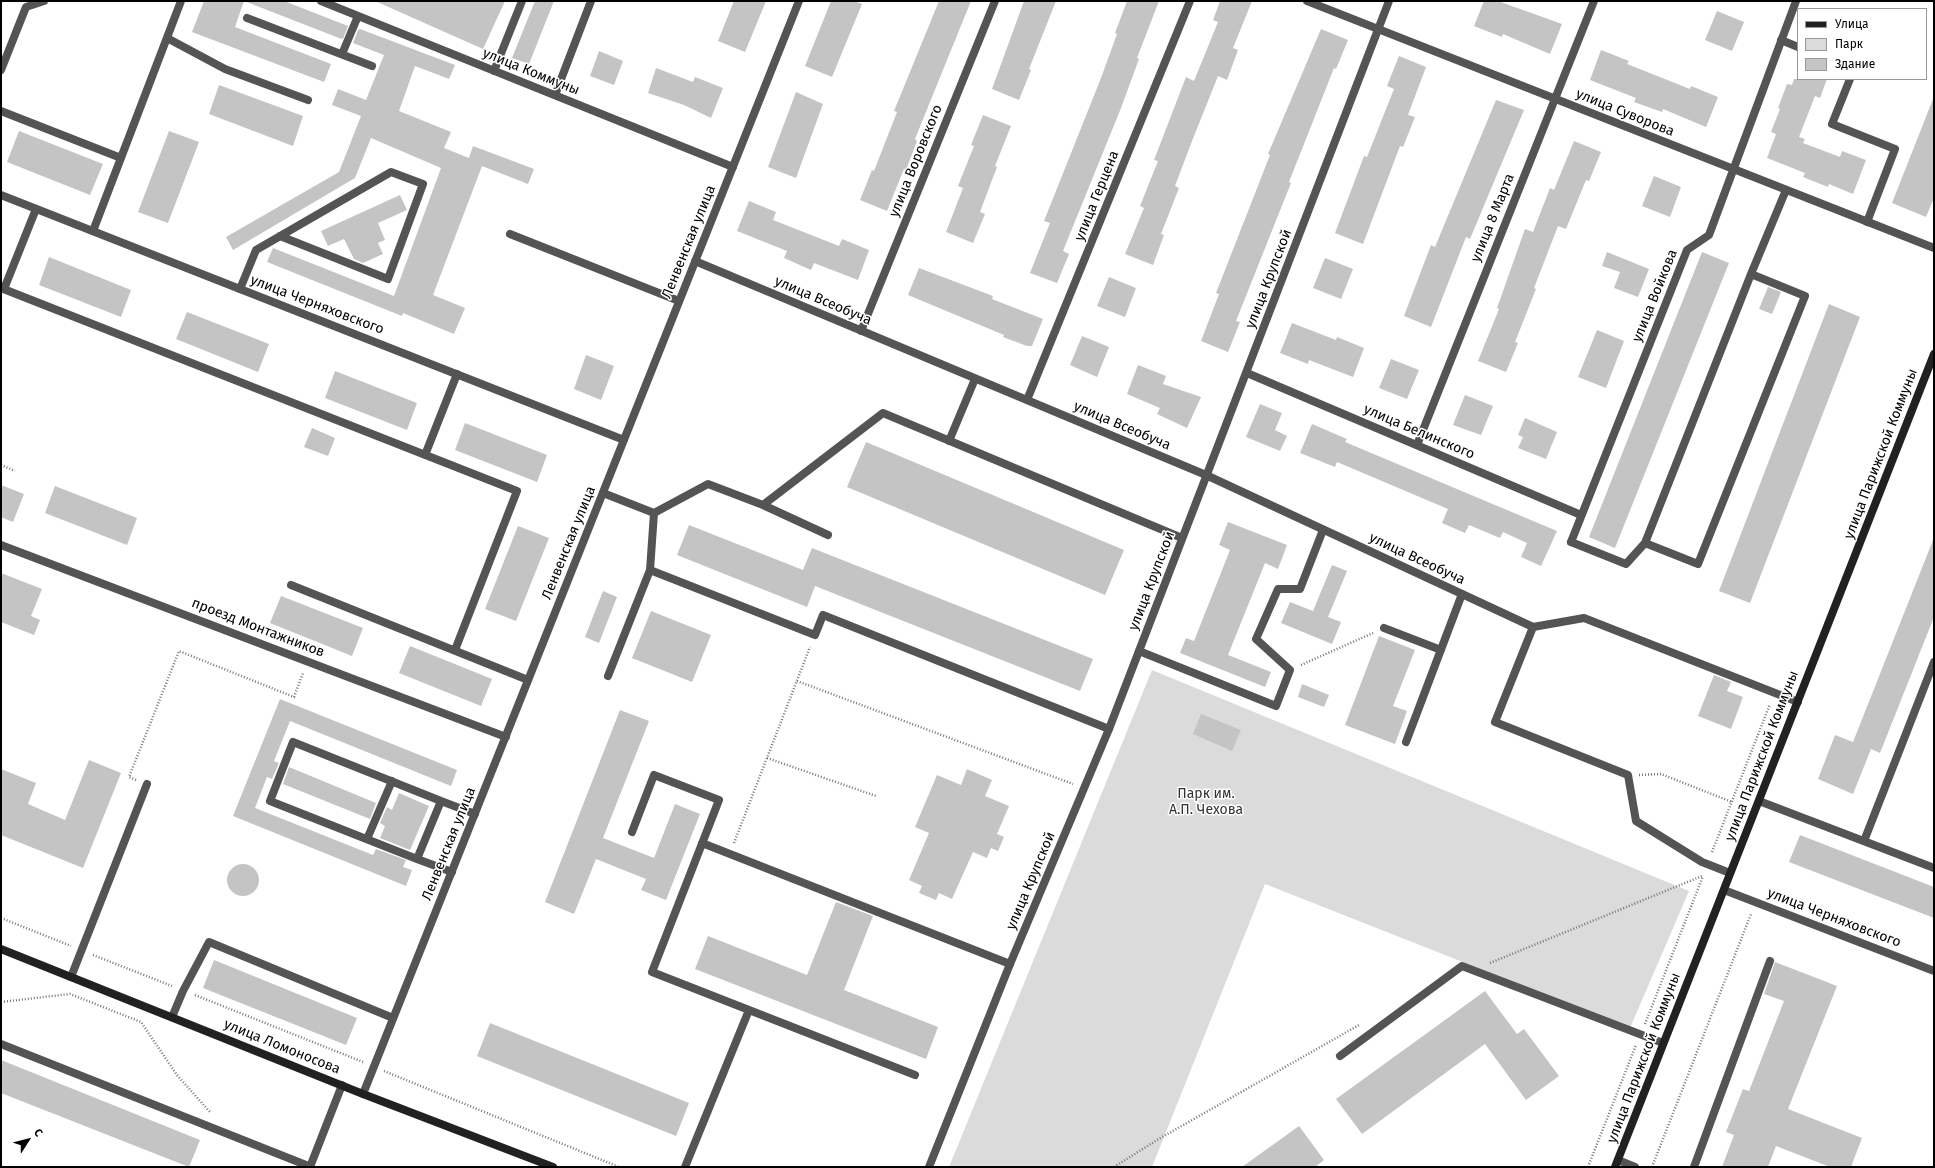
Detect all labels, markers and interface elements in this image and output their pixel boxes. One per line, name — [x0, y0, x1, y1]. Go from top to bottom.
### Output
legend — [1797, 8, 1927, 80]
text: Улица — [1835, 17, 1869, 31]
text: Парк — [1835, 37, 1863, 51]
street label: улица Коммуны — [480, 45, 582, 99]
text: Здание — [1835, 57, 1875, 71]
street label: улица Суворова — [1573, 86, 1677, 140]
street label: улица Воровского — [886, 102, 946, 220]
street label: улица Герцена — [1071, 148, 1123, 244]
street label: улица 8 Марта — [1468, 171, 1518, 265]
street label: Ленвенская улица — [659, 183, 719, 301]
street label: улица Крупской — [1242, 227, 1296, 331]
street label: улица Войкова — [1629, 247, 1681, 345]
street label: улица Черняховского — [248, 272, 386, 338]
street label: улица Всеобуча — [772, 273, 874, 329]
street label: улица Парижской Коммуны — [1841, 367, 1921, 541]
street label: улица Всеобуча — [1071, 398, 1173, 454]
street label: улица Белинского — [1361, 401, 1477, 463]
street label: Ленвенская улица — [539, 484, 599, 602]
street label: улица Крупской — [1125, 529, 1179, 633]
street label: улица Всеобуча — [1366, 529, 1468, 589]
street label: проезд Монтажников — [189, 595, 327, 661]
street label: улица Парижской Коммуны — [1722, 669, 1802, 843]
street label: Ленвенская улица — [419, 785, 479, 903]
park label: Парк им. А.П. Чехова — [1169, 786, 1243, 818]
street label: улица Крупской — [1003, 829, 1059, 933]
street label: улица Черняховского — [1765, 885, 1903, 951]
street label: улица Парижской Коммуны — [1604, 971, 1684, 1145]
street label: улица Ломоносова — [221, 1016, 343, 1078]
north arrow — [8, 1120, 48, 1160]
text: С — [31, 1126, 45, 1139]

